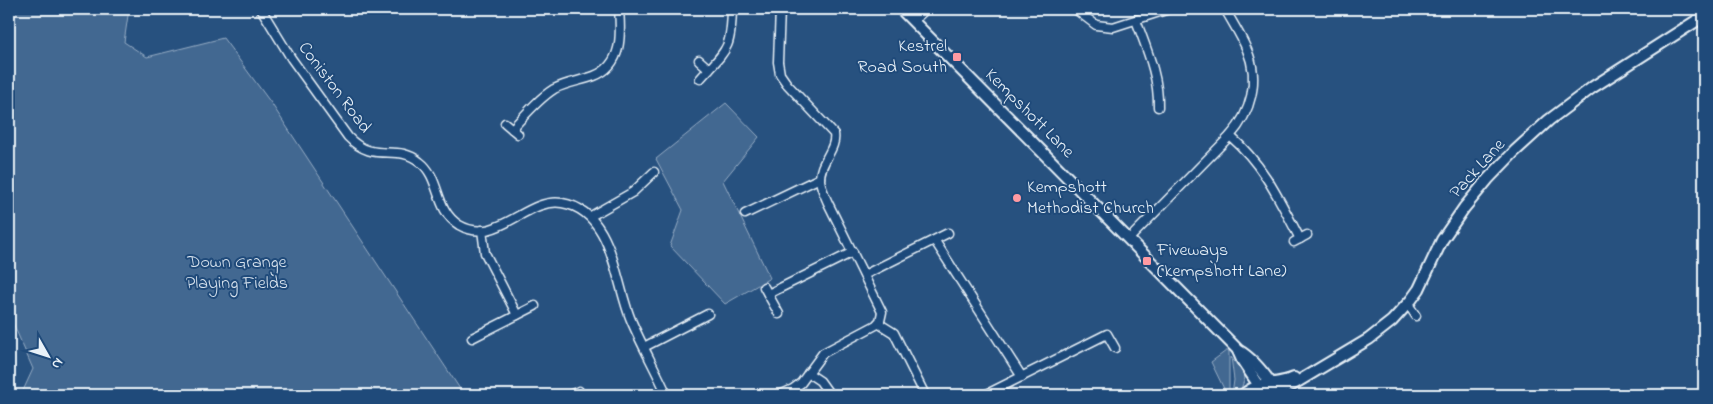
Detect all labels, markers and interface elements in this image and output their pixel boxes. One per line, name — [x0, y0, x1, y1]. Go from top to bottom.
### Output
place label: Kestrel Road South — [858, 34, 947, 81]
street label: Coniston Road — [291, 37, 377, 139]
marker: Kestrel Road South — [951, 51, 963, 63]
street label: Kempshott Lane — [978, 63, 1080, 165]
street label: Pack Lane — [1444, 133, 1513, 205]
place label: Kempshott Methodist Church — [1027, 175, 1154, 222]
marker: Kempshott Methodist Church — [1011, 192, 1023, 204]
place label: Fiveways (kempshott Lane) — [1156, 238, 1287, 285]
park label: Down Grange Playing Fields — [186, 250, 288, 298]
marker: Fiveways (kempshott Lane) — [1141, 255, 1153, 267]
north arrow — [22, 332, 72, 382]
text: N — [46, 353, 68, 374]

